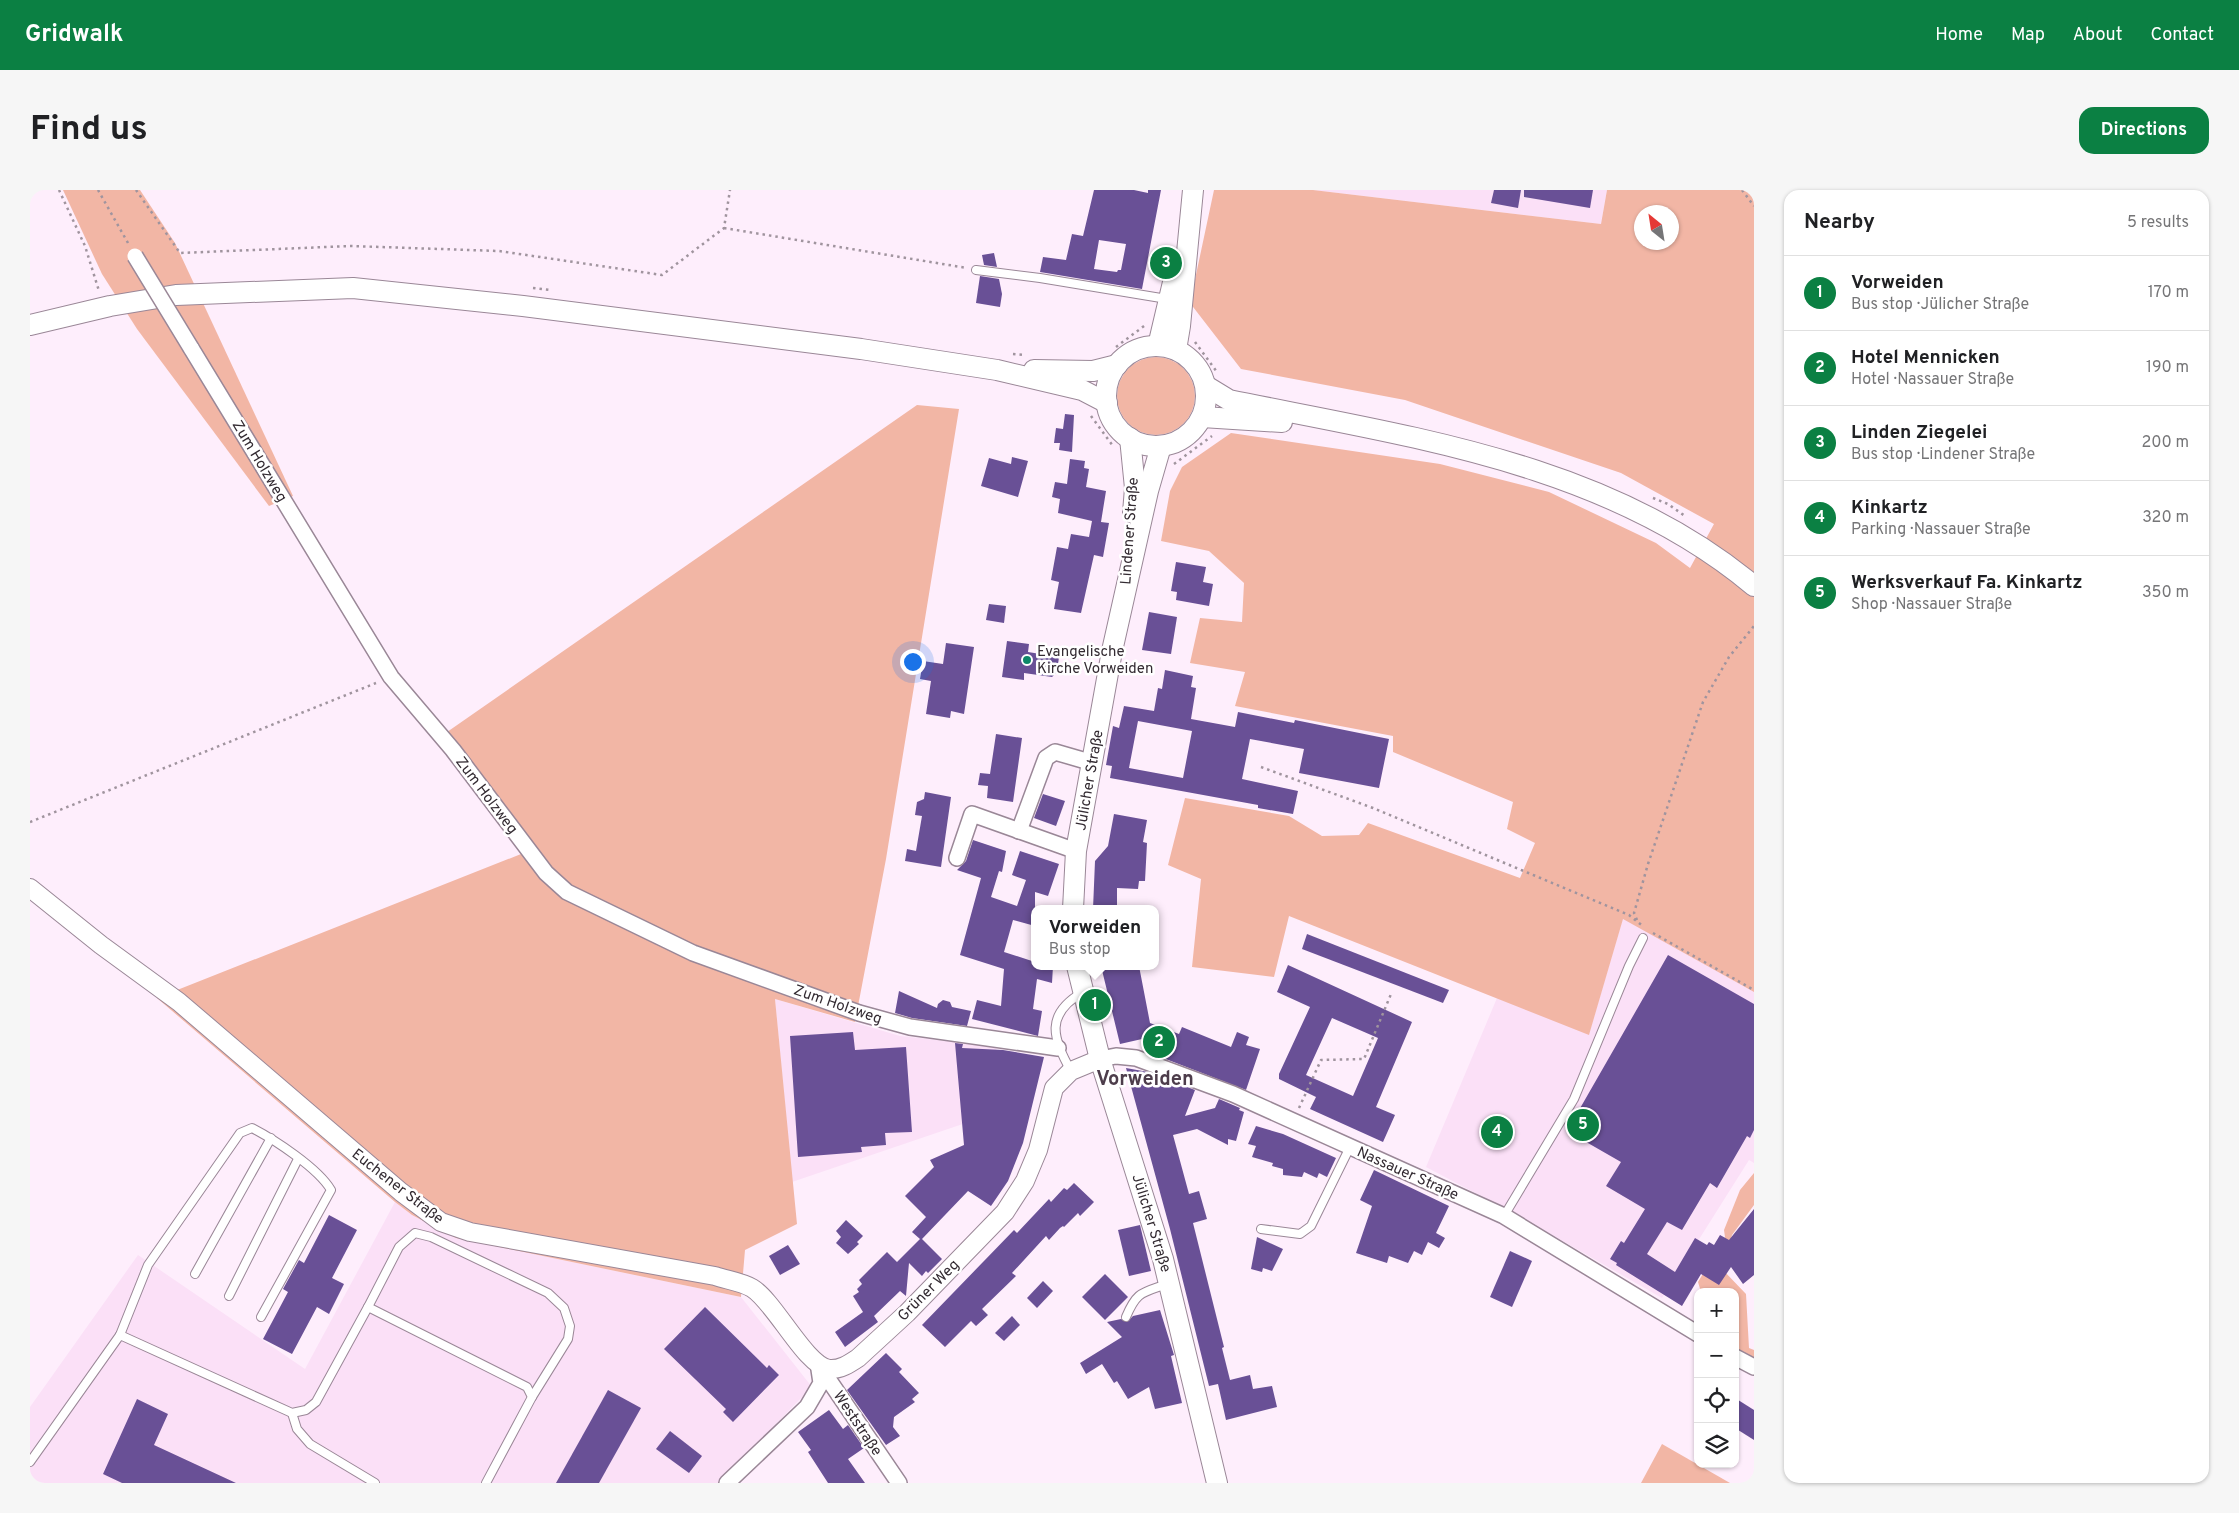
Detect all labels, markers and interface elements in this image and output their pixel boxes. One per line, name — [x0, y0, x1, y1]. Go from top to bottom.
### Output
text: Gridwalk — [25, 20, 123, 50]
text: Home — [1935, 24, 1983, 47]
text: Map — [2011, 24, 2045, 47]
text: About — [2073, 24, 2122, 47]
text: Contact — [2150, 24, 2214, 47]
button: Directions — [2079, 107, 2209, 154]
text: Find us — [30, 108, 148, 152]
north arrow — [1634, 205, 1679, 250]
text: Nearby — [1804, 209, 1875, 236]
text: 5 results — [2127, 213, 2189, 233]
pin: 3 — [1150, 244, 1182, 282]
text: Vorweiden — [1851, 271, 1944, 295]
text: 1 — [1817, 283, 1823, 303]
text: 170 m — [2148, 283, 2189, 303]
text: Bus stop · Jülicher Straße — [1851, 295, 2029, 315]
text: Hotel Mennicken — [1851, 346, 2000, 370]
text: 2 — [1815, 358, 1825, 378]
text: 190 m — [2146, 358, 2189, 378]
text: Hotel · Nassauer Straße — [1851, 370, 2014, 390]
street label: Zum Holzweg — [227, 417, 291, 506]
text: Linden Ziegelei — [1851, 421, 1987, 445]
text: 3 — [1815, 433, 1825, 453]
text: 200 m — [2141, 433, 2189, 453]
text: Bus stop · Lindener Straße — [1851, 445, 2035, 465]
street label: Lindener Straße — [1117, 477, 1144, 585]
text: Kinkartz — [1851, 496, 1928, 520]
text: 4 — [1815, 508, 1825, 528]
text: 320 m — [2142, 508, 2189, 528]
text: Parking · Nassauer Straße — [1851, 520, 2031, 540]
text: Werksverkauf Fa. Kinkartz — [1851, 571, 2083, 595]
text: 5 — [1815, 583, 1825, 603]
text: 350 m — [2142, 583, 2189, 603]
text: Shop · Nassauer Straße — [1851, 595, 2012, 615]
place label: Evangelische Kirche Vorweiden — [1037, 643, 1153, 679]
your location — [900, 649, 926, 675]
marker: Evangelische Kirche Vorweiden — [1021, 654, 1033, 666]
street label: Jülicher Straße — [1072, 728, 1109, 832]
street label: Zum Holzweg — [451, 753, 521, 838]
popup — [1031, 905, 1159, 970]
text: Vorweiden — [1049, 916, 1141, 940]
text: Bus stop — [1049, 940, 1111, 960]
street label: Zum Holzweg — [791, 981, 884, 1029]
pin: 1 — [1079, 986, 1111, 1024]
pin: 2 — [1143, 1023, 1175, 1061]
district label: Vorweiden — [1096, 1067, 1194, 1093]
pin: 5 — [1567, 1106, 1599, 1144]
pin: 4 — [1481, 1113, 1513, 1151]
street label: Nassauer Straße — [1354, 1143, 1461, 1205]
street label: Euchener Straße — [347, 1145, 447, 1229]
street label: Jülicher Straße — [1127, 1172, 1175, 1275]
street label: Grüner Weg — [894, 1256, 964, 1326]
map controls — [1694, 1288, 1739, 1468]
button: + — [1694, 1288, 1739, 1333]
button: − — [1694, 1333, 1739, 1378]
button: locate — [1694, 1378, 1739, 1423]
street label: Weststraße — [828, 1388, 885, 1460]
button: layers — [1694, 1423, 1739, 1468]

